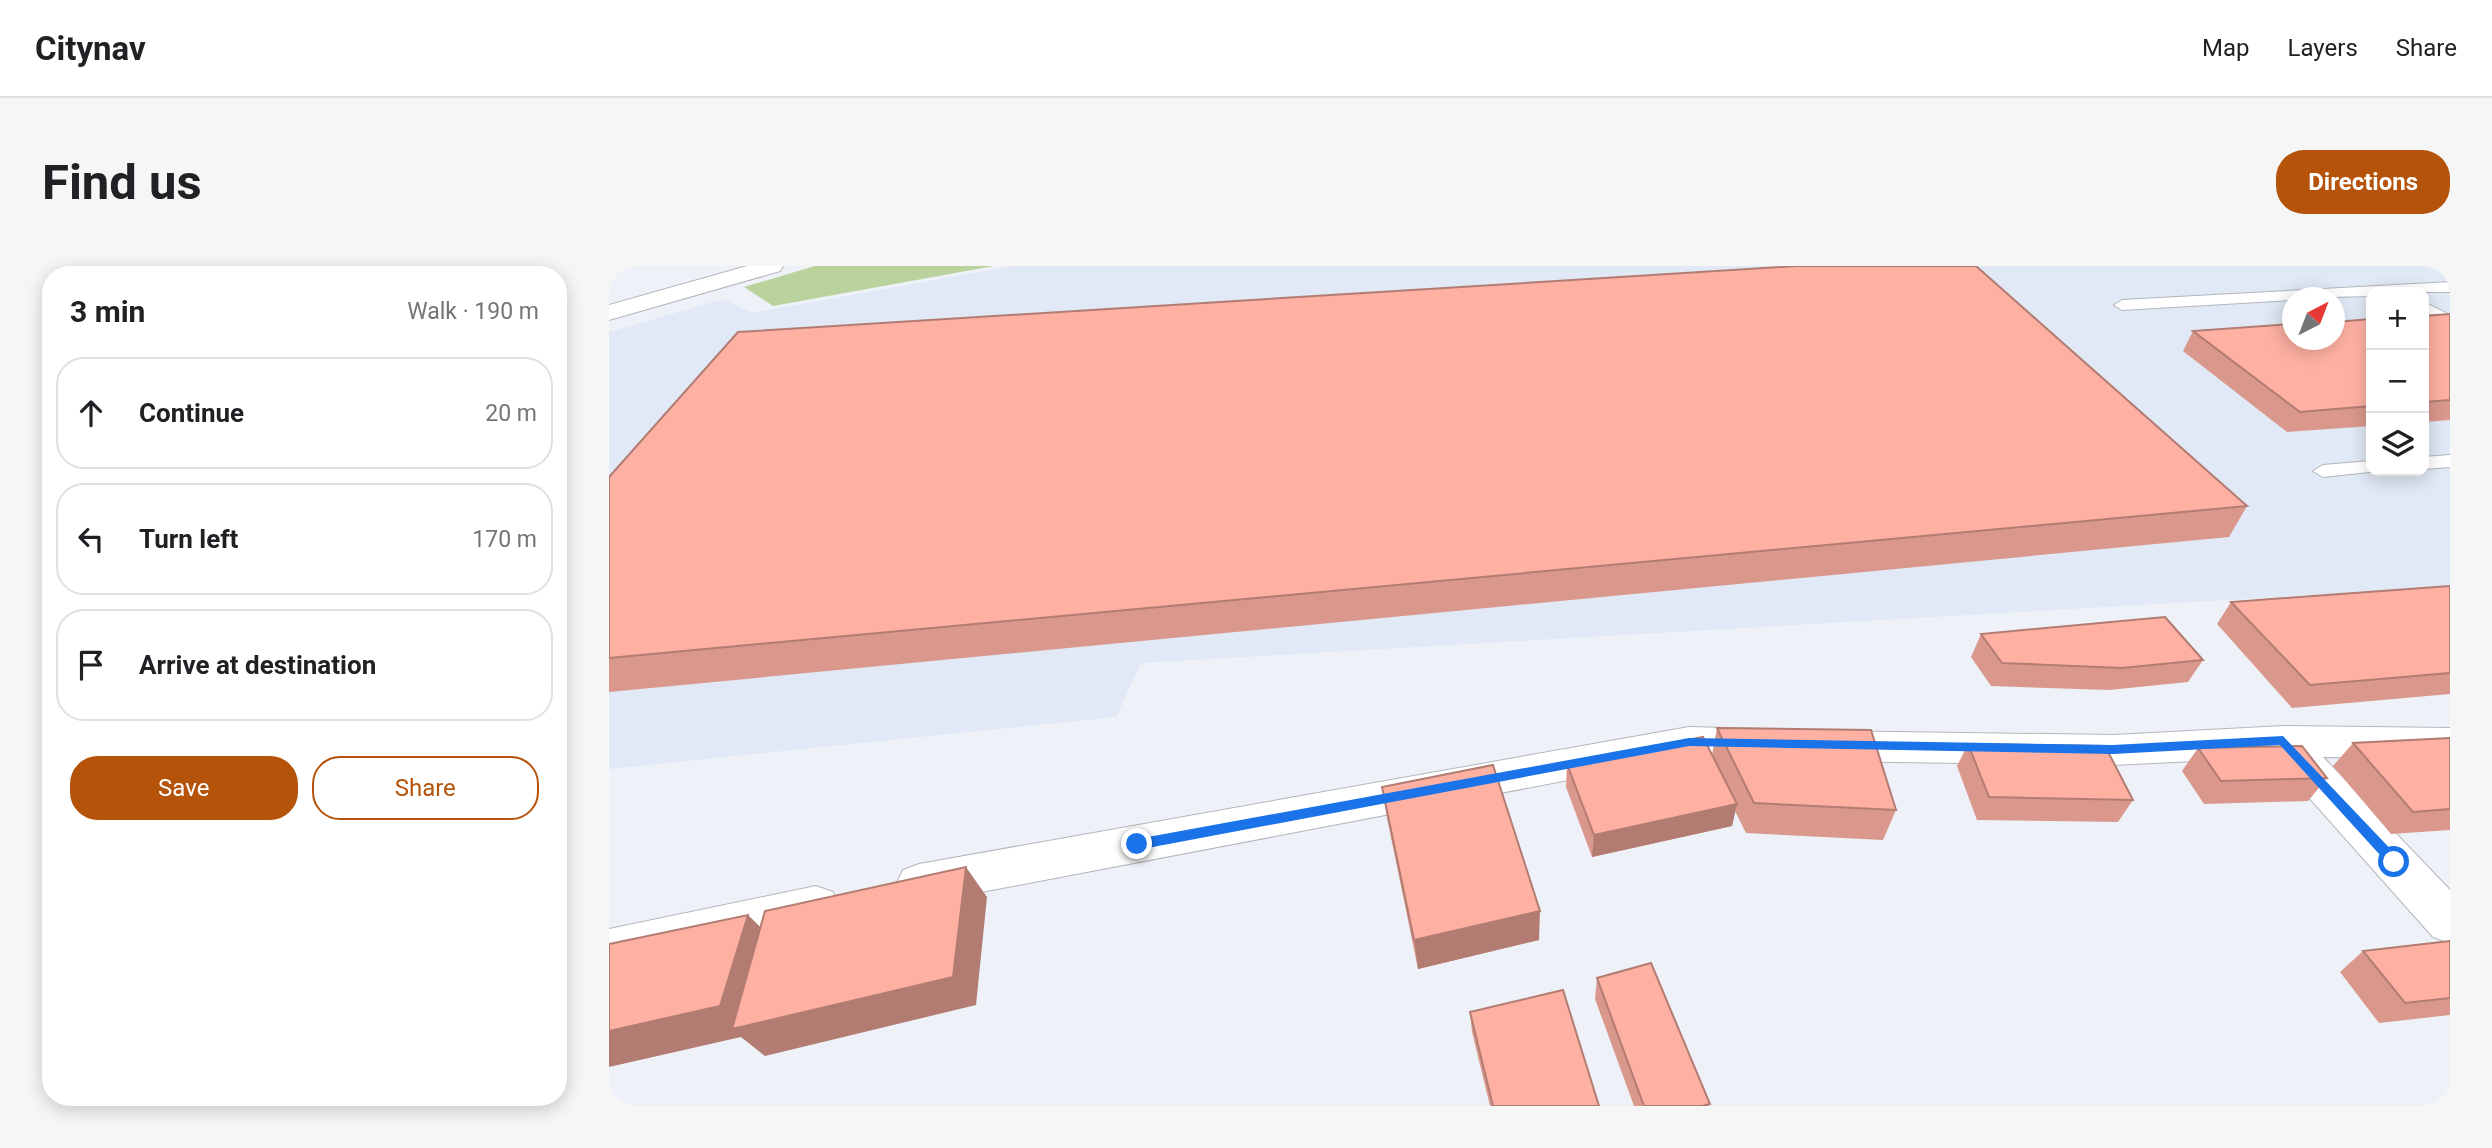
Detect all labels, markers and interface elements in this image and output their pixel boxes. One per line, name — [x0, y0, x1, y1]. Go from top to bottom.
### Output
text: Citynav — [35, 29, 146, 68]
text: Map — [2202, 34, 2250, 62]
text: Layers — [2288, 34, 2358, 62]
text: Share — [2396, 34, 2457, 62]
button: Directions — [2276, 150, 2450, 214]
text: Find us — [42, 154, 202, 211]
north arrow — [2282, 287, 2345, 350]
map controls — [2366, 287, 2429, 476]
button: + — [2366, 287, 2429, 350]
text: 3 min — [70, 294, 145, 329]
text: Walk · 190 m — [407, 298, 539, 325]
button: − — [2366, 350, 2429, 413]
icon: ahead — [72, 394, 110, 432]
text: Continue — [139, 398, 244, 428]
text: 20 m — [485, 400, 537, 427]
button: layers — [2366, 413, 2429, 476]
icon: left — [72, 520, 110, 558]
text: Turn left — [139, 524, 238, 554]
text: 170 m — [472, 526, 537, 553]
icon: arrive — [72, 646, 110, 684]
text: Arrive at destination — [139, 650, 376, 680]
button: Save — [70, 756, 298, 820]
button: Share — [312, 756, 539, 820]
route end — [1121, 828, 1152, 859]
route start — [2378, 846, 2409, 877]

